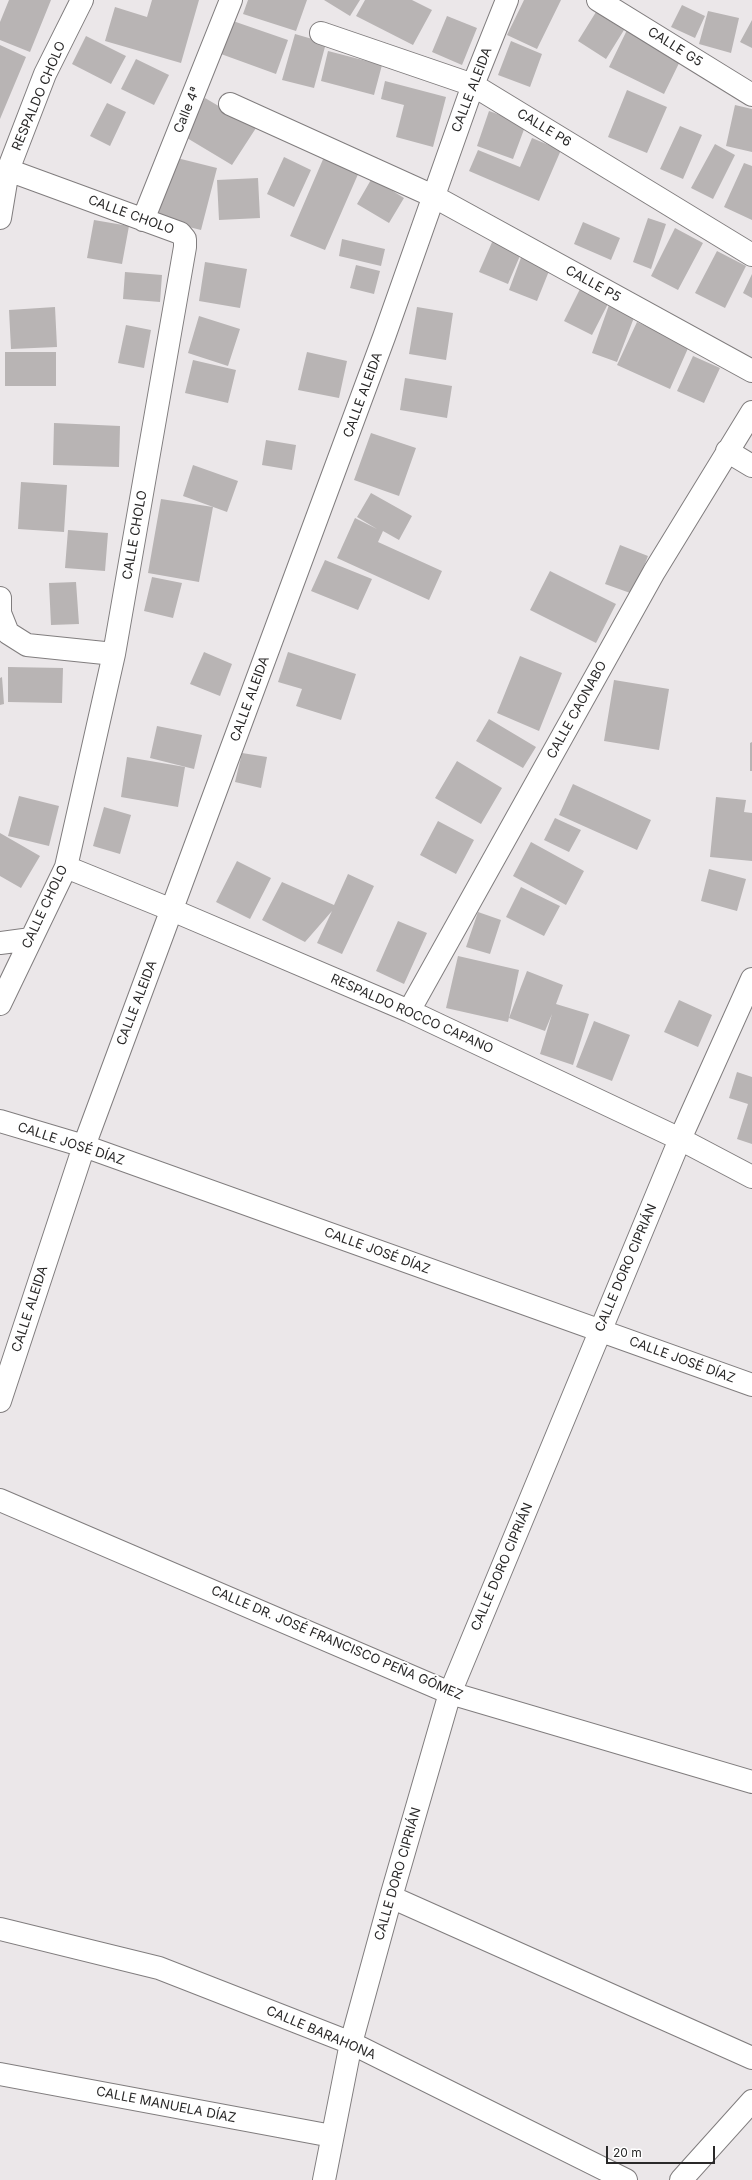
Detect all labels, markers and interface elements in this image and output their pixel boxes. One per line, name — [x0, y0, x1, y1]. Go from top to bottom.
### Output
street label: CALLE G5 — [645, 24, 705, 70]
street label: RESPALDO CHOLO — [9, 39, 69, 153]
street label: CALLE ALEIDA — [449, 45, 495, 135]
street label: Calle 4ª — [171, 85, 203, 135]
street label: CALLE P6 — [514, 106, 574, 150]
street label: CALLE CHOLO — [86, 192, 176, 238]
street label: CALLE P5 — [563, 262, 623, 306]
street label: CALLE ALEIDA — [340, 350, 386, 440]
street label: CALLE CHOLO — [119, 489, 151, 581]
street label: CALLE ALEIDA — [227, 654, 273, 744]
street label: CALLE CAONABO — [544, 658, 610, 762]
street label: CALLE CHOLO — [19, 863, 71, 951]
street label: CALLE ALEIDA — [114, 958, 160, 1048]
street label: RESPALDO ROCCO CAPANO — [328, 971, 496, 1057]
street label: CALLE JOSÉ DÍAZ — [16, 1119, 126, 1169]
street label: CALLE DORO CIPRIÁN — [592, 1202, 660, 1334]
street label: CALLE JOSÉ DÍAZ — [322, 1225, 432, 1277]
street label: CALLE ALEIDA — [9, 1264, 51, 1354]
street label: CALLE JOSÉ DÍAZ — [627, 1334, 737, 1386]
street label: CALLE DORO CIPRIÁN — [468, 1501, 536, 1633]
street label: CALLE DR. JOSÉ FRANCISCO PEÑA GÓMEZ — [209, 1583, 465, 1703]
street label: CALLE DORO CIPRIÁN — [372, 1806, 424, 1942]
street label: CALLE BARAHONA — [264, 2003, 378, 2063]
street label: CALLE MANUELA DÍAZ — [95, 2084, 237, 2126]
scale bar — [608, 2138, 717, 2164]
text: 20 m — [613, 2145, 642, 2160]

